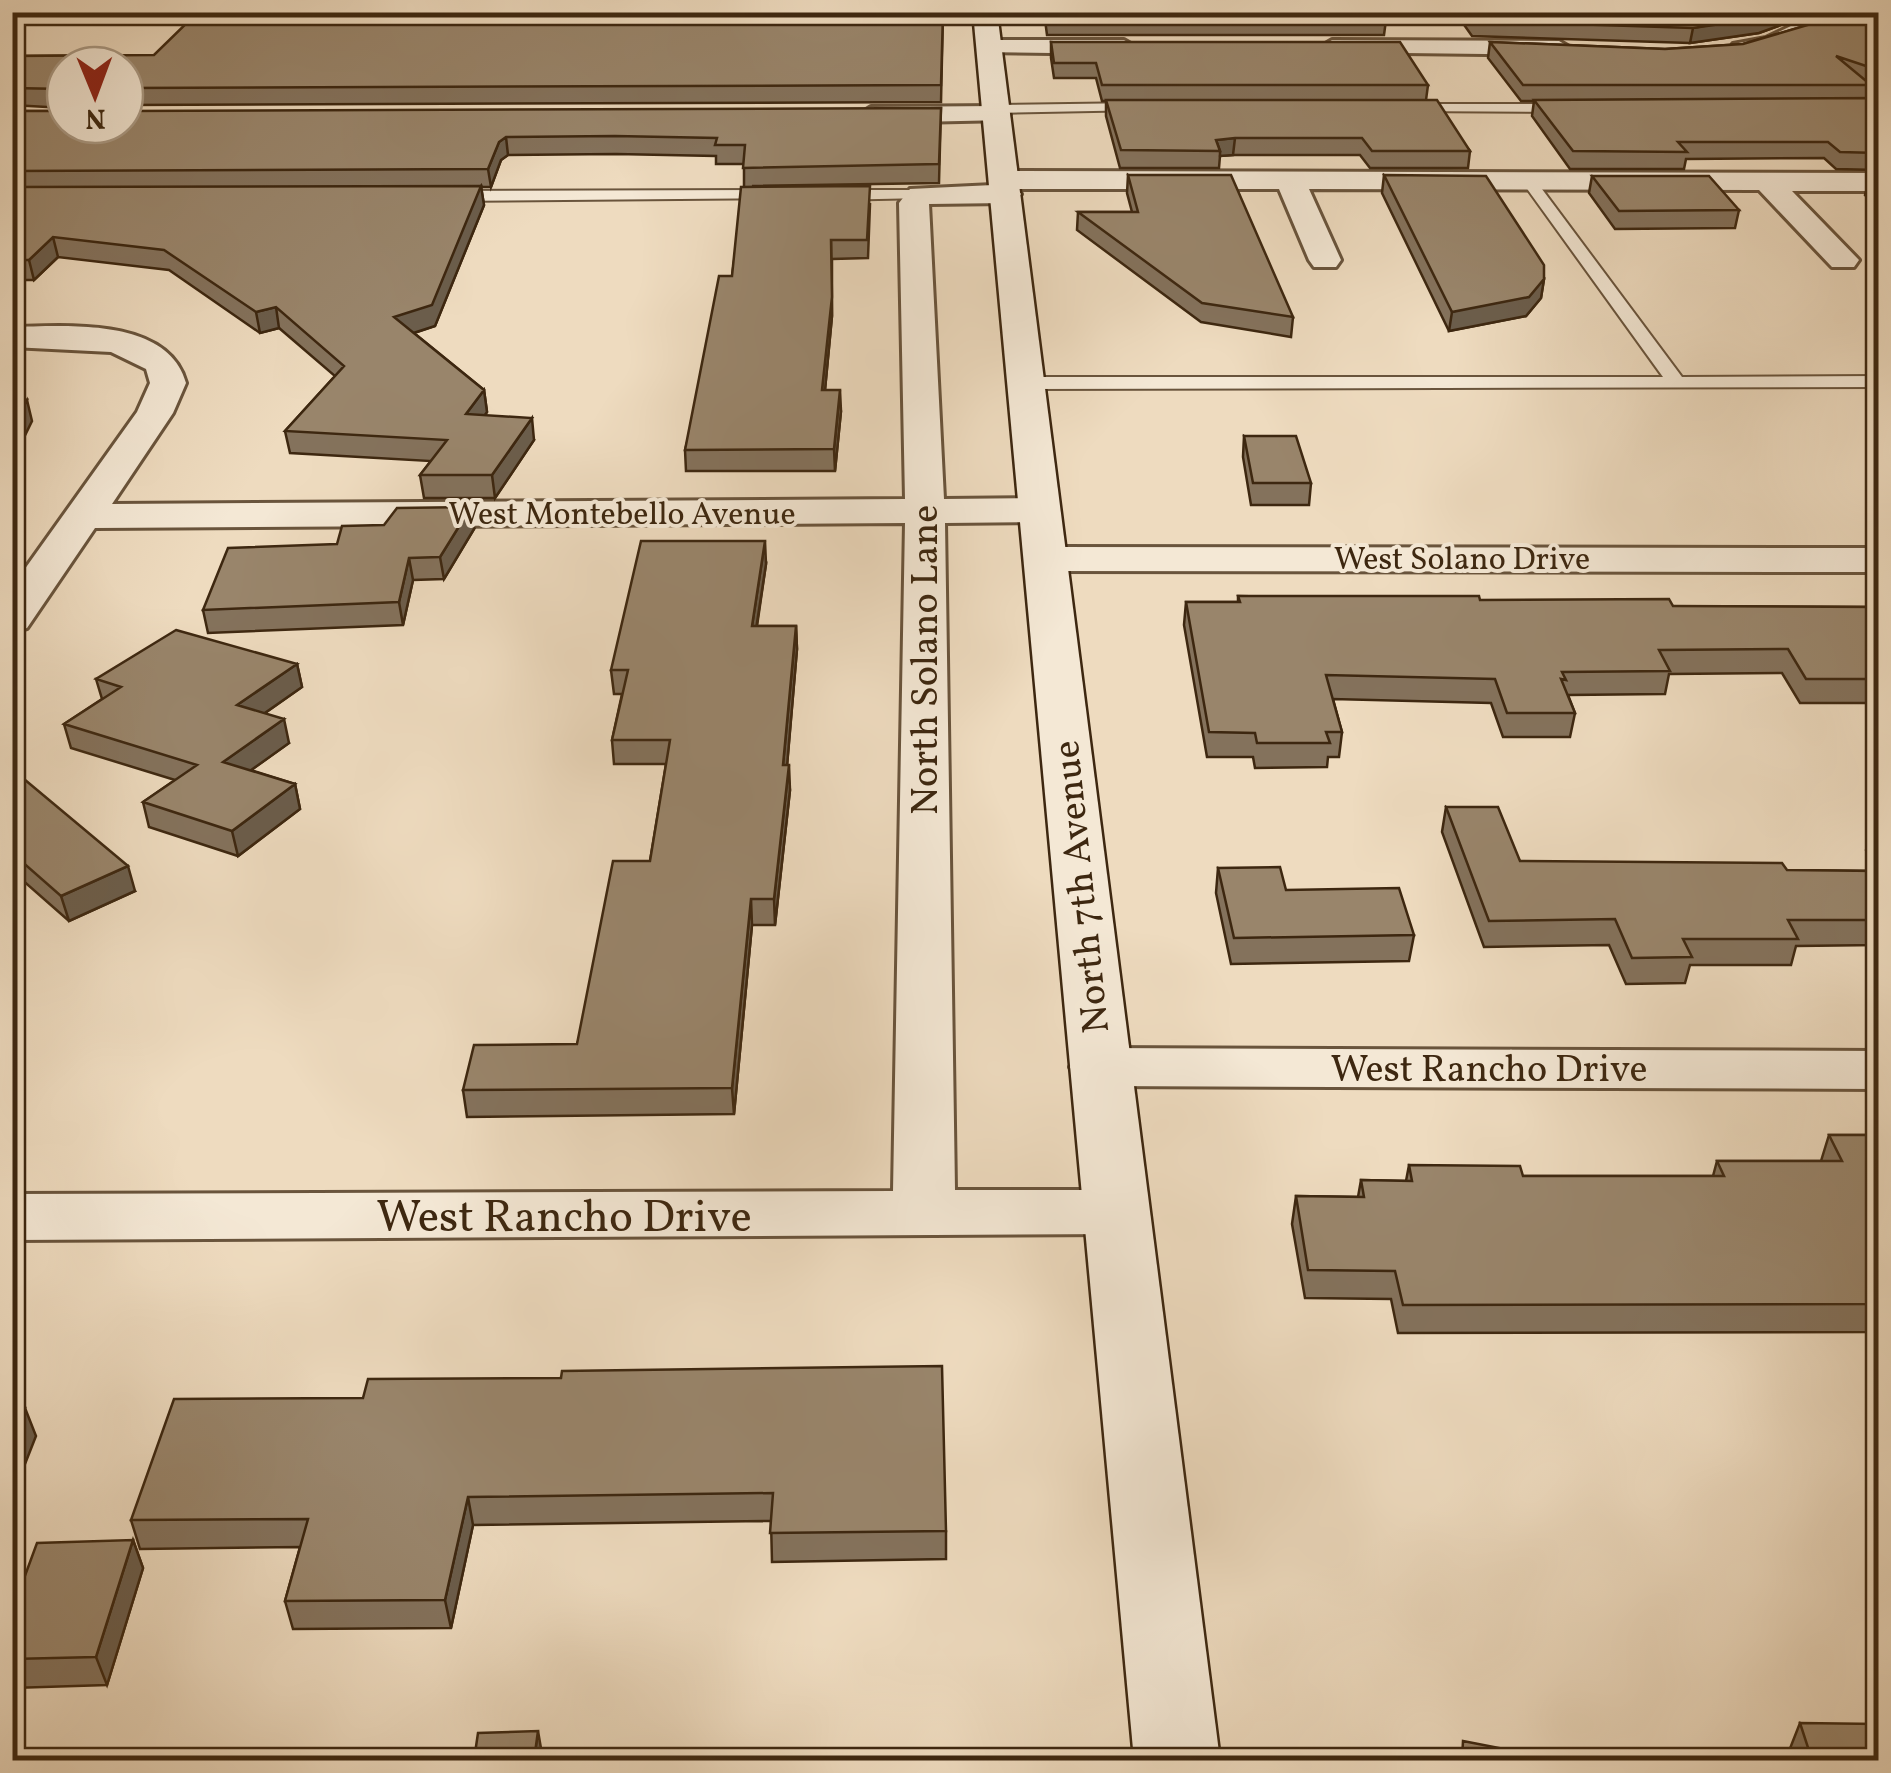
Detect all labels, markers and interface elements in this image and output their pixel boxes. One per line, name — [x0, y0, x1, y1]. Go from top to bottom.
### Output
north arrow — [45, 45, 145, 145]
text: N — [85, 98, 106, 137]
street label: West Montebello Avenue — [448, 494, 796, 538]
street label: North Solano Lane — [901, 505, 954, 815]
street label: West Solano Drive — [1334, 539, 1590, 583]
street label: North 7th Avenue — [1042, 738, 1125, 1036]
street label: West Rancho Drive — [1330, 1045, 1648, 1098]
street label: West Rancho Drive — [376, 1188, 752, 1251]

